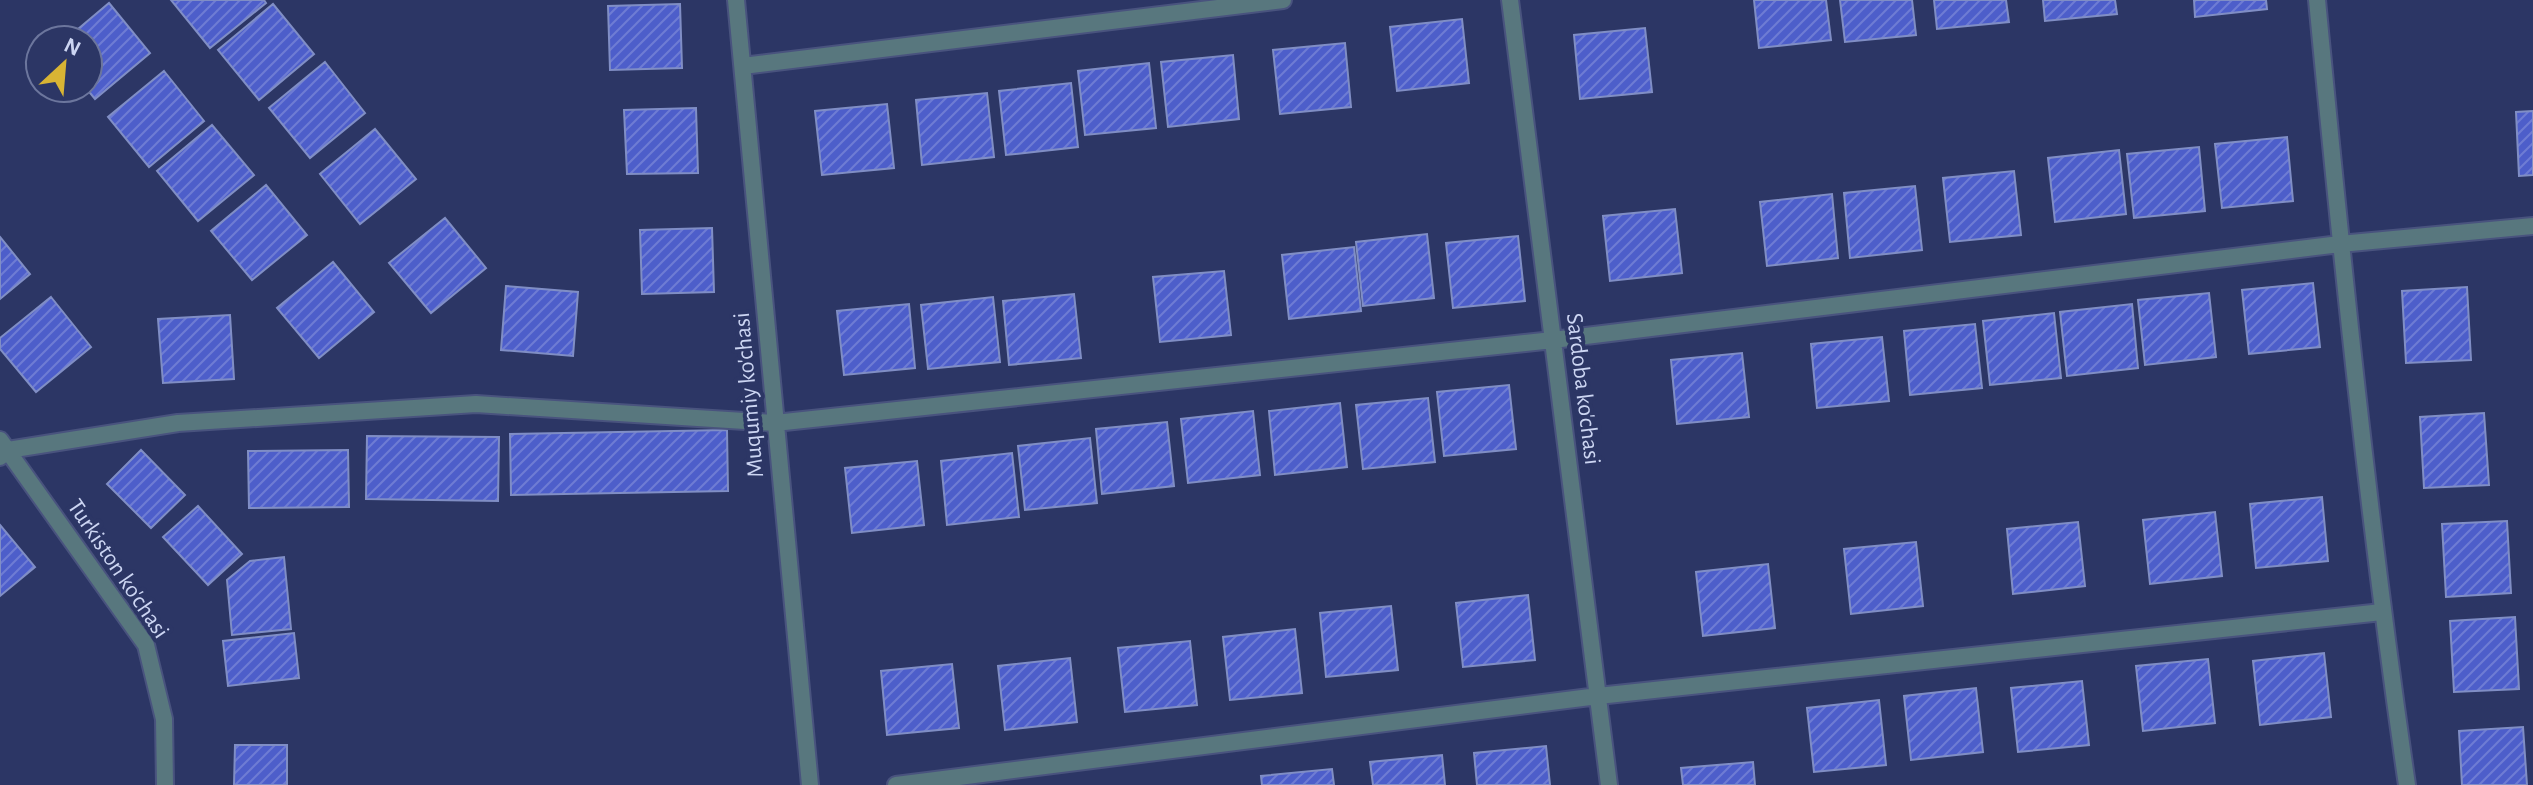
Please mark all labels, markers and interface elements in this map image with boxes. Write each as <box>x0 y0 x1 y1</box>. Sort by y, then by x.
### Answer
north arrow <box>24 24 104 104</box>
text: N <box>61 34 84 60</box>
street label: Muqumiy ko'chasi <box>730 311 768 479</box>
street label: Sardoba ko'chasi <box>1562 312 1604 466</box>
street label: Turkiston ko'chasi <box>63 495 173 643</box>

